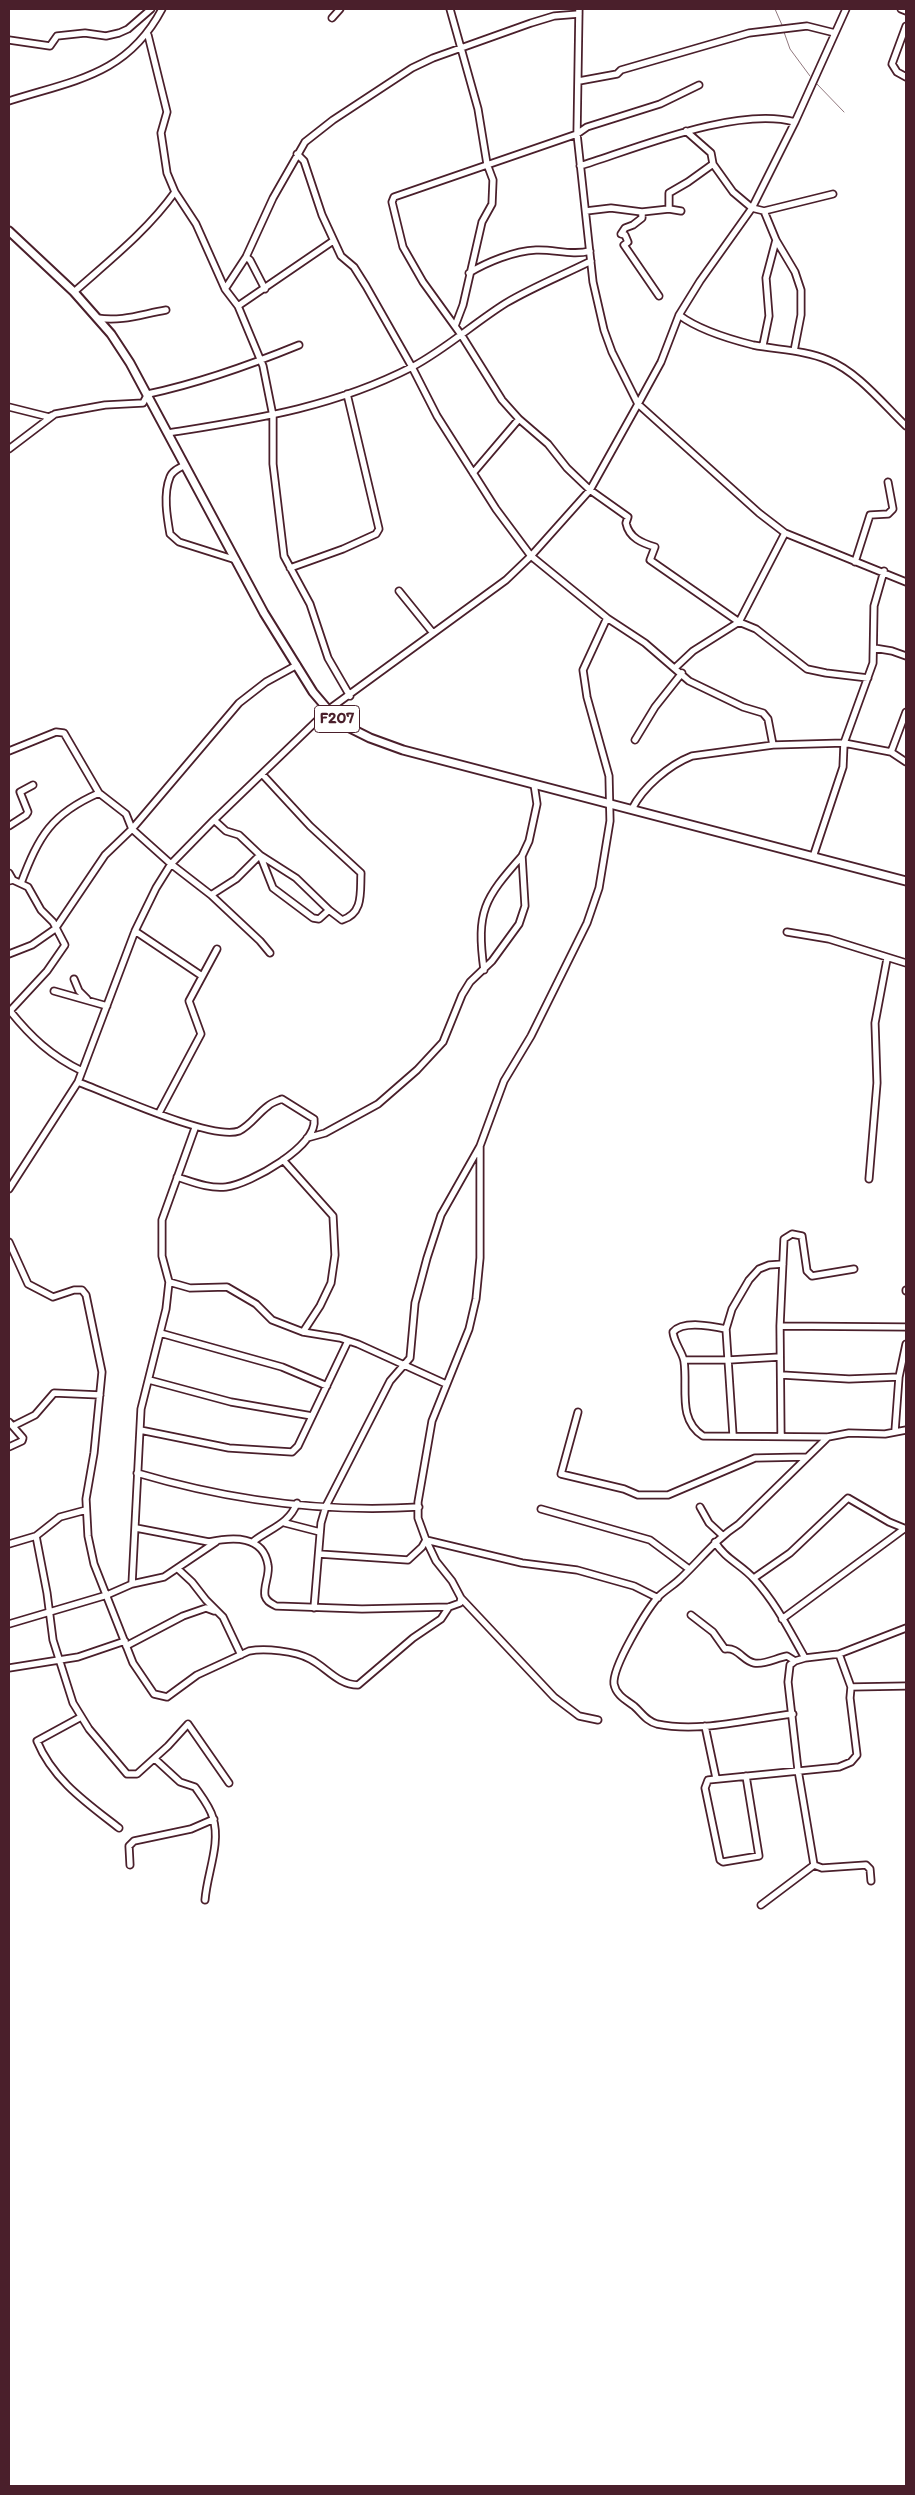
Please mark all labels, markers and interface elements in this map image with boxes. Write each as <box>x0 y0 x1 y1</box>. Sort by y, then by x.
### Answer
road number: F207 <box>314 706 360 732</box>

